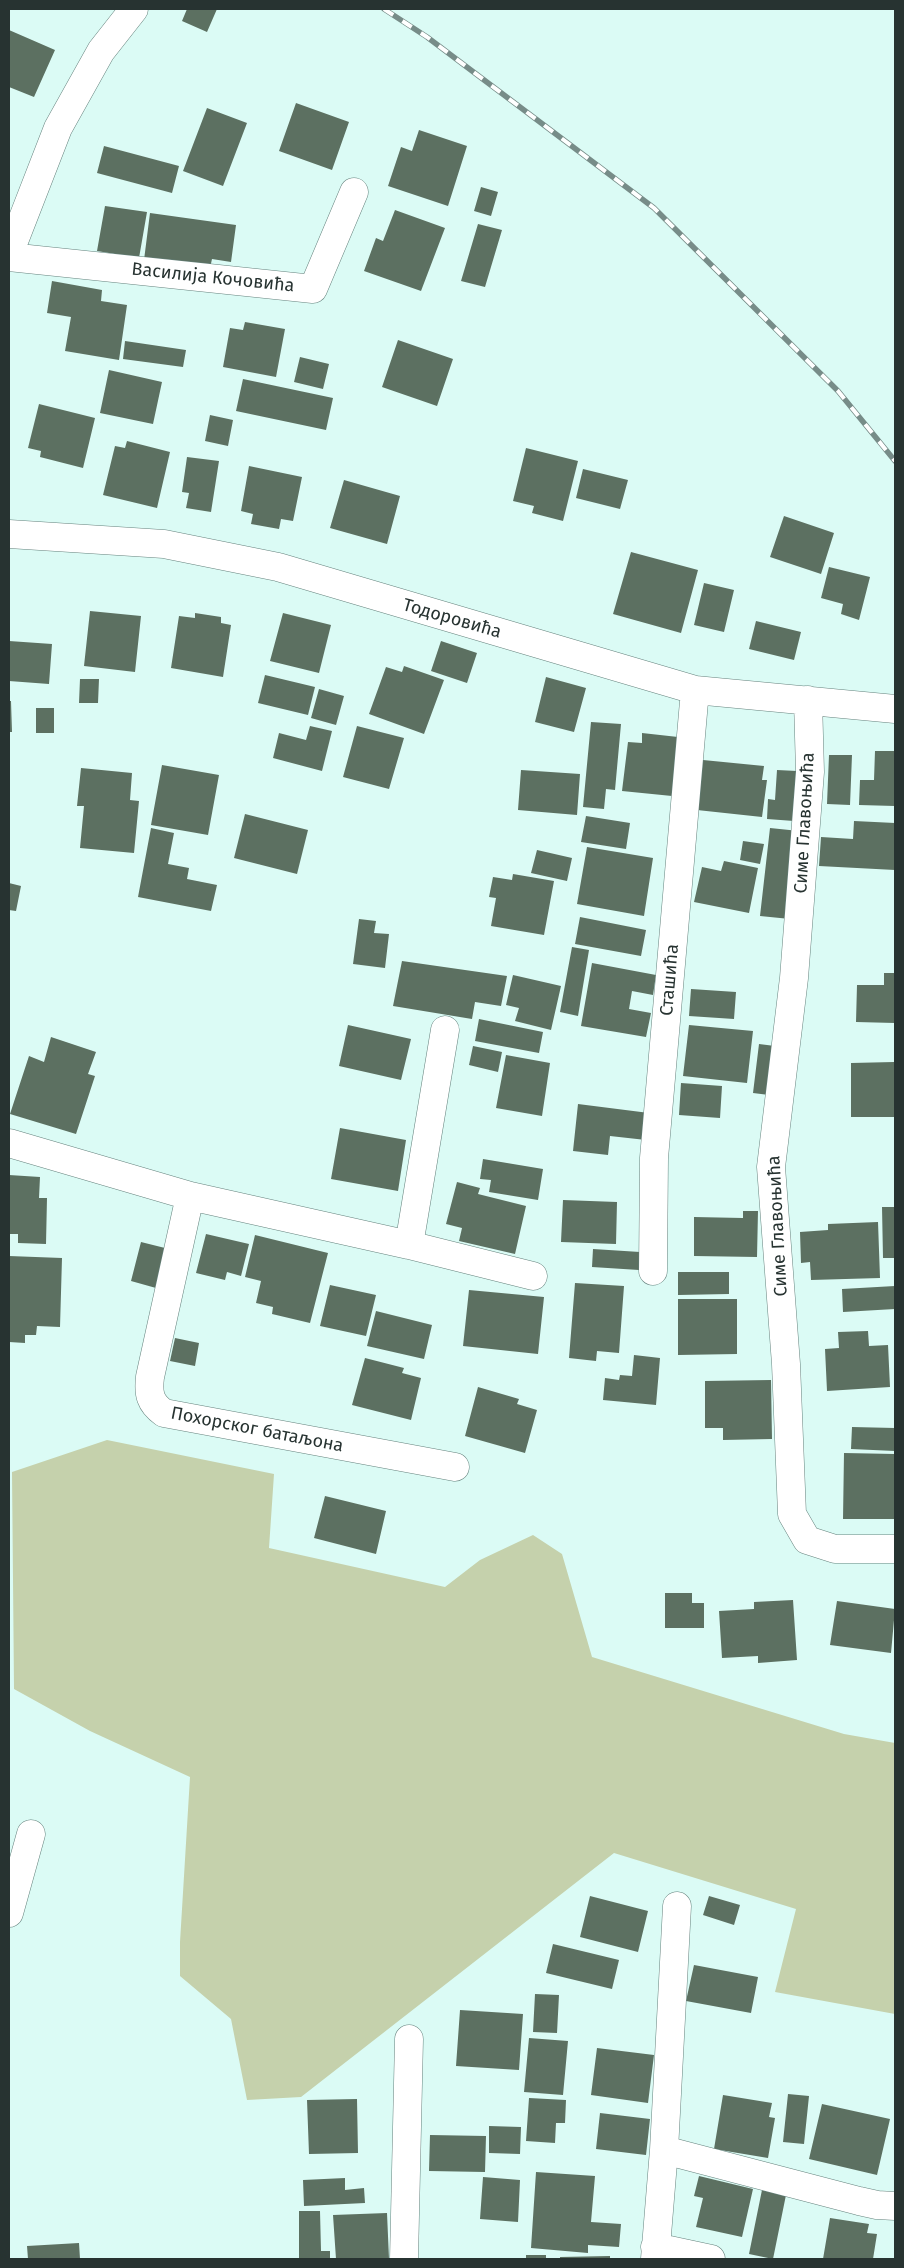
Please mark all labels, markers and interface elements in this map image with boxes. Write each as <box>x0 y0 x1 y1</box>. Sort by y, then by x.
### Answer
street label: Василија Кочовића <box>131 259 295 297</box>
street label: Тодоровића <box>400 595 504 643</box>
street label: Симе Главоњића <box>791 752 819 894</box>
street label: Сташића <box>656 943 684 1017</box>
street label: Симе Главоњића <box>764 1155 792 1297</box>
street label: Похорског батаљона <box>169 1403 345 1457</box>

